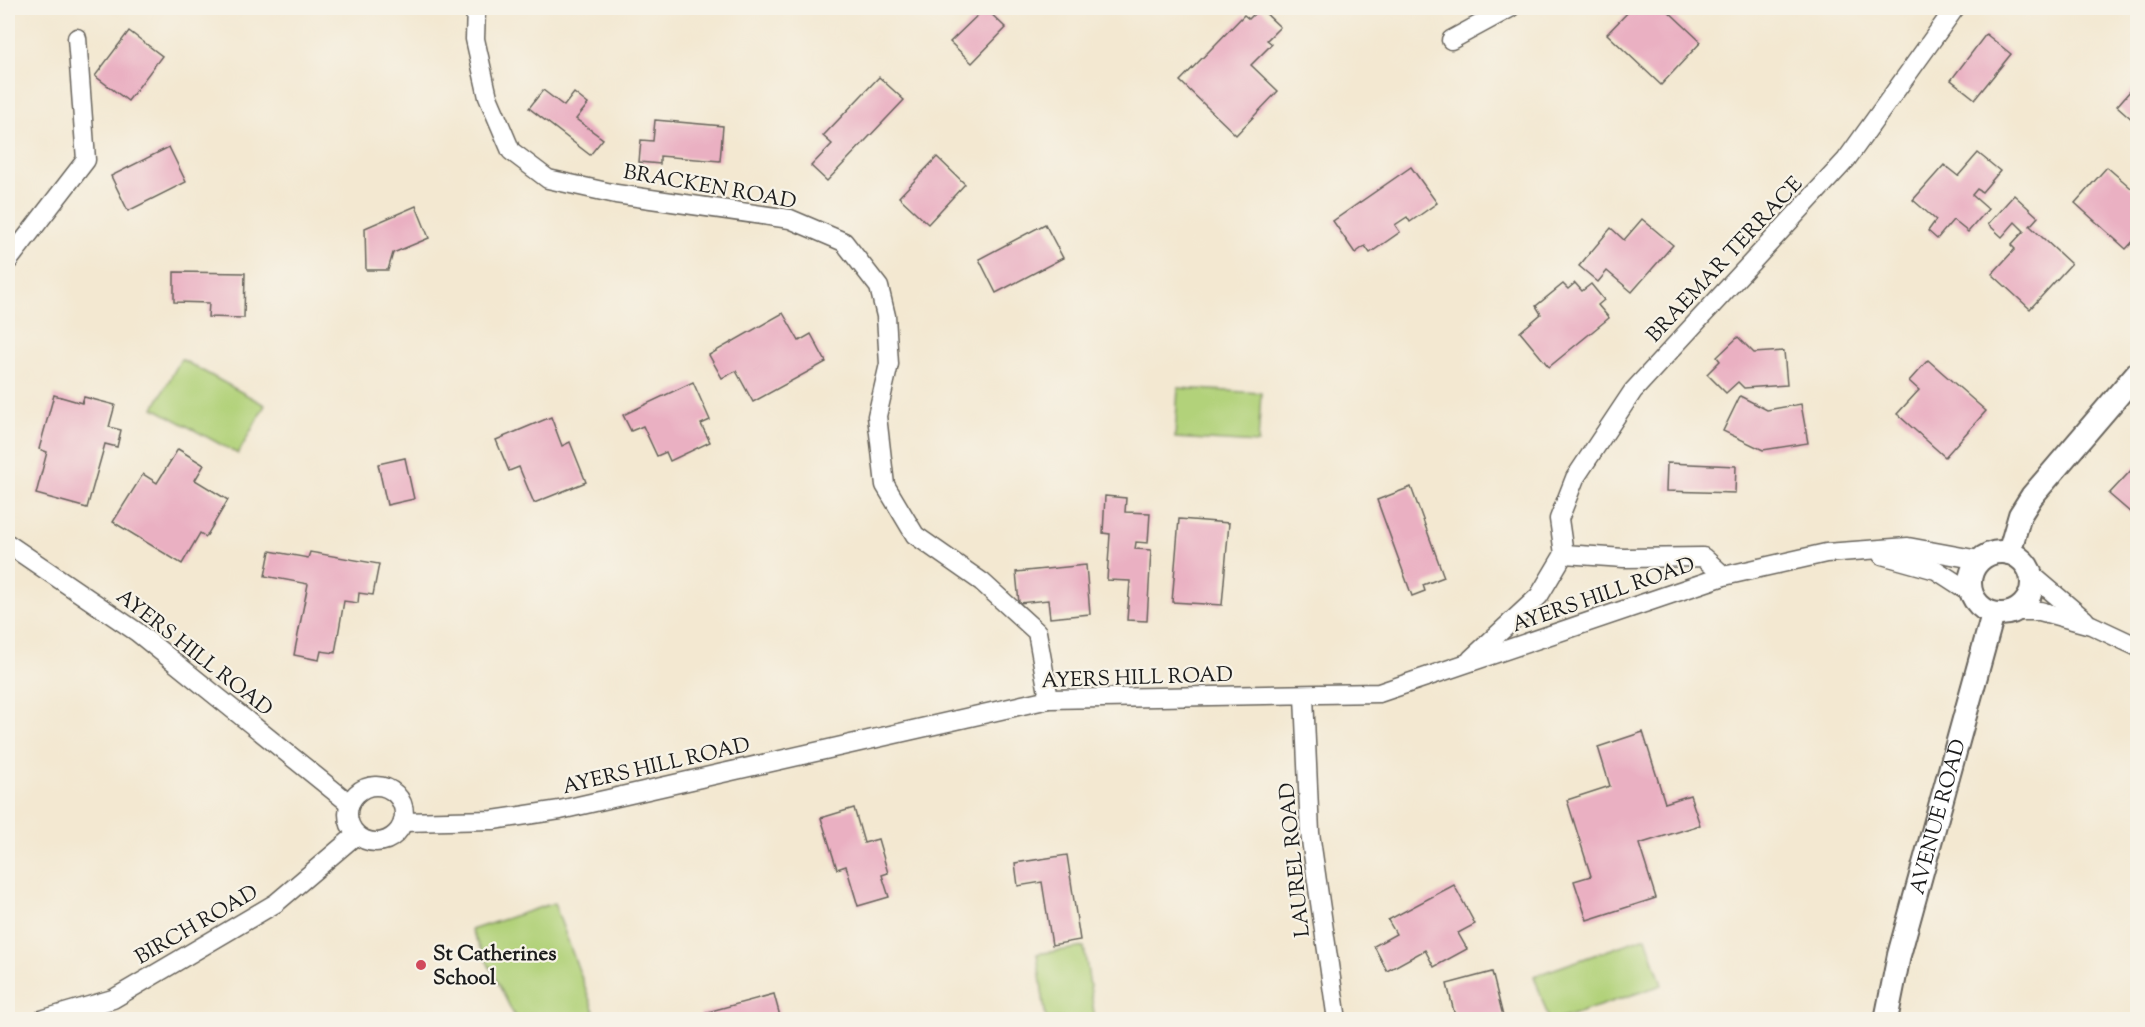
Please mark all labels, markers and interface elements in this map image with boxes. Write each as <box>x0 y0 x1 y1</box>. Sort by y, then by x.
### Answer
street label: BRACKEN ROAD <box>621 158 799 218</box>
street label: BRAEMAR TERRACE <box>1640 170 1811 350</box>
street label: AYERS HILL ROAD <box>1508 550 1699 641</box>
street label: AYERS HILL ROAD <box>109 583 279 724</box>
street label: AYERS HILL ROAD <box>1041 661 1233 697</box>
street label: AYERS HILL ROAD <box>560 731 753 803</box>
street label: AVENUE ROAD <box>1903 736 1975 898</box>
street label: LAUREL ROAD <box>1273 781 1319 939</box>
street label: BIRCH ROAD <box>130 878 264 973</box>
place label: St Catherines School <box>433 940 556 994</box>
marker: St Catherines School <box>414 958 428 972</box>

